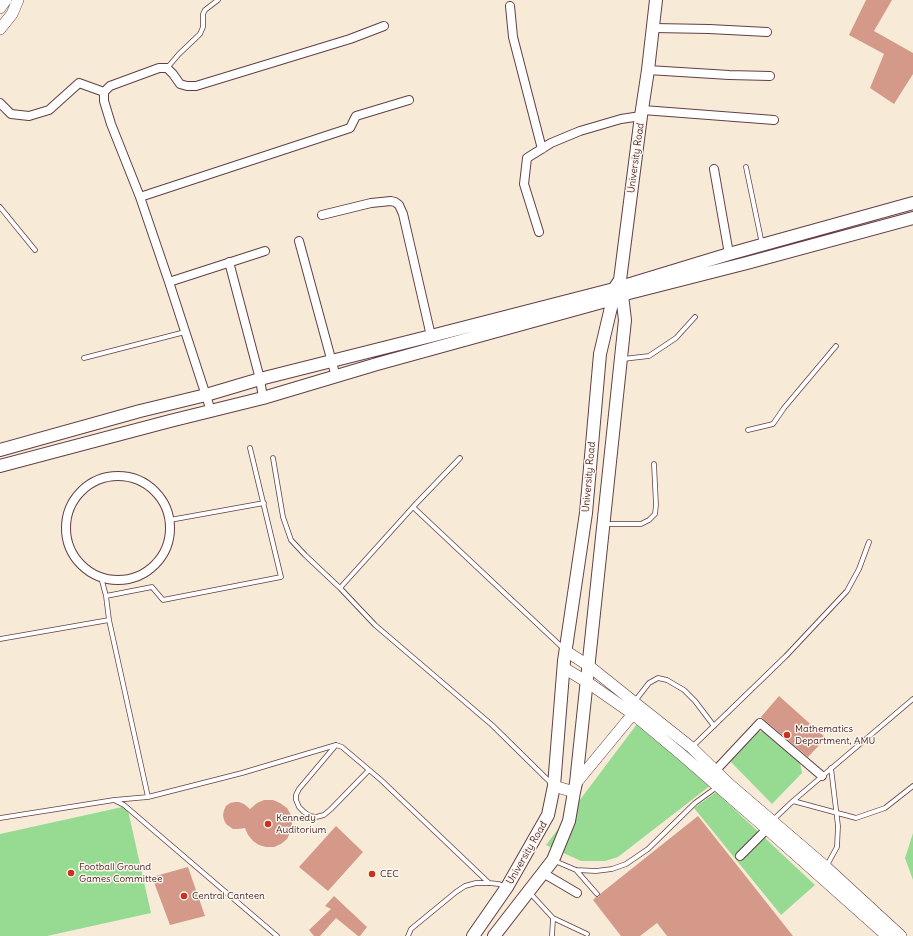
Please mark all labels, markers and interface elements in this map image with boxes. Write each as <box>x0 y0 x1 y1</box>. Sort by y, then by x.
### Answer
street label: University Road <box>625 122 647 194</box>
street label: University Road <box>580 441 598 513</box>
place label: Mathematics Department, AMU <box>795 723 875 746</box>
marker: Mathematics Department, AMU <box>782 730 792 740</box>
place label: Kennedy Auditorium <box>276 812 326 836</box>
marker: Kennedy Auditorium <box>263 819 273 829</box>
street label: University Road <box>504 819 550 887</box>
place label: Football Ground Games Committee <box>79 861 162 884</box>
marker: Football Ground Games Committee <box>66 868 76 878</box>
place label: CEC <box>380 868 399 880</box>
marker: CEC <box>367 869 377 879</box>
place label: Central Canteen <box>192 890 265 902</box>
marker: Central Canteen <box>179 891 189 901</box>

